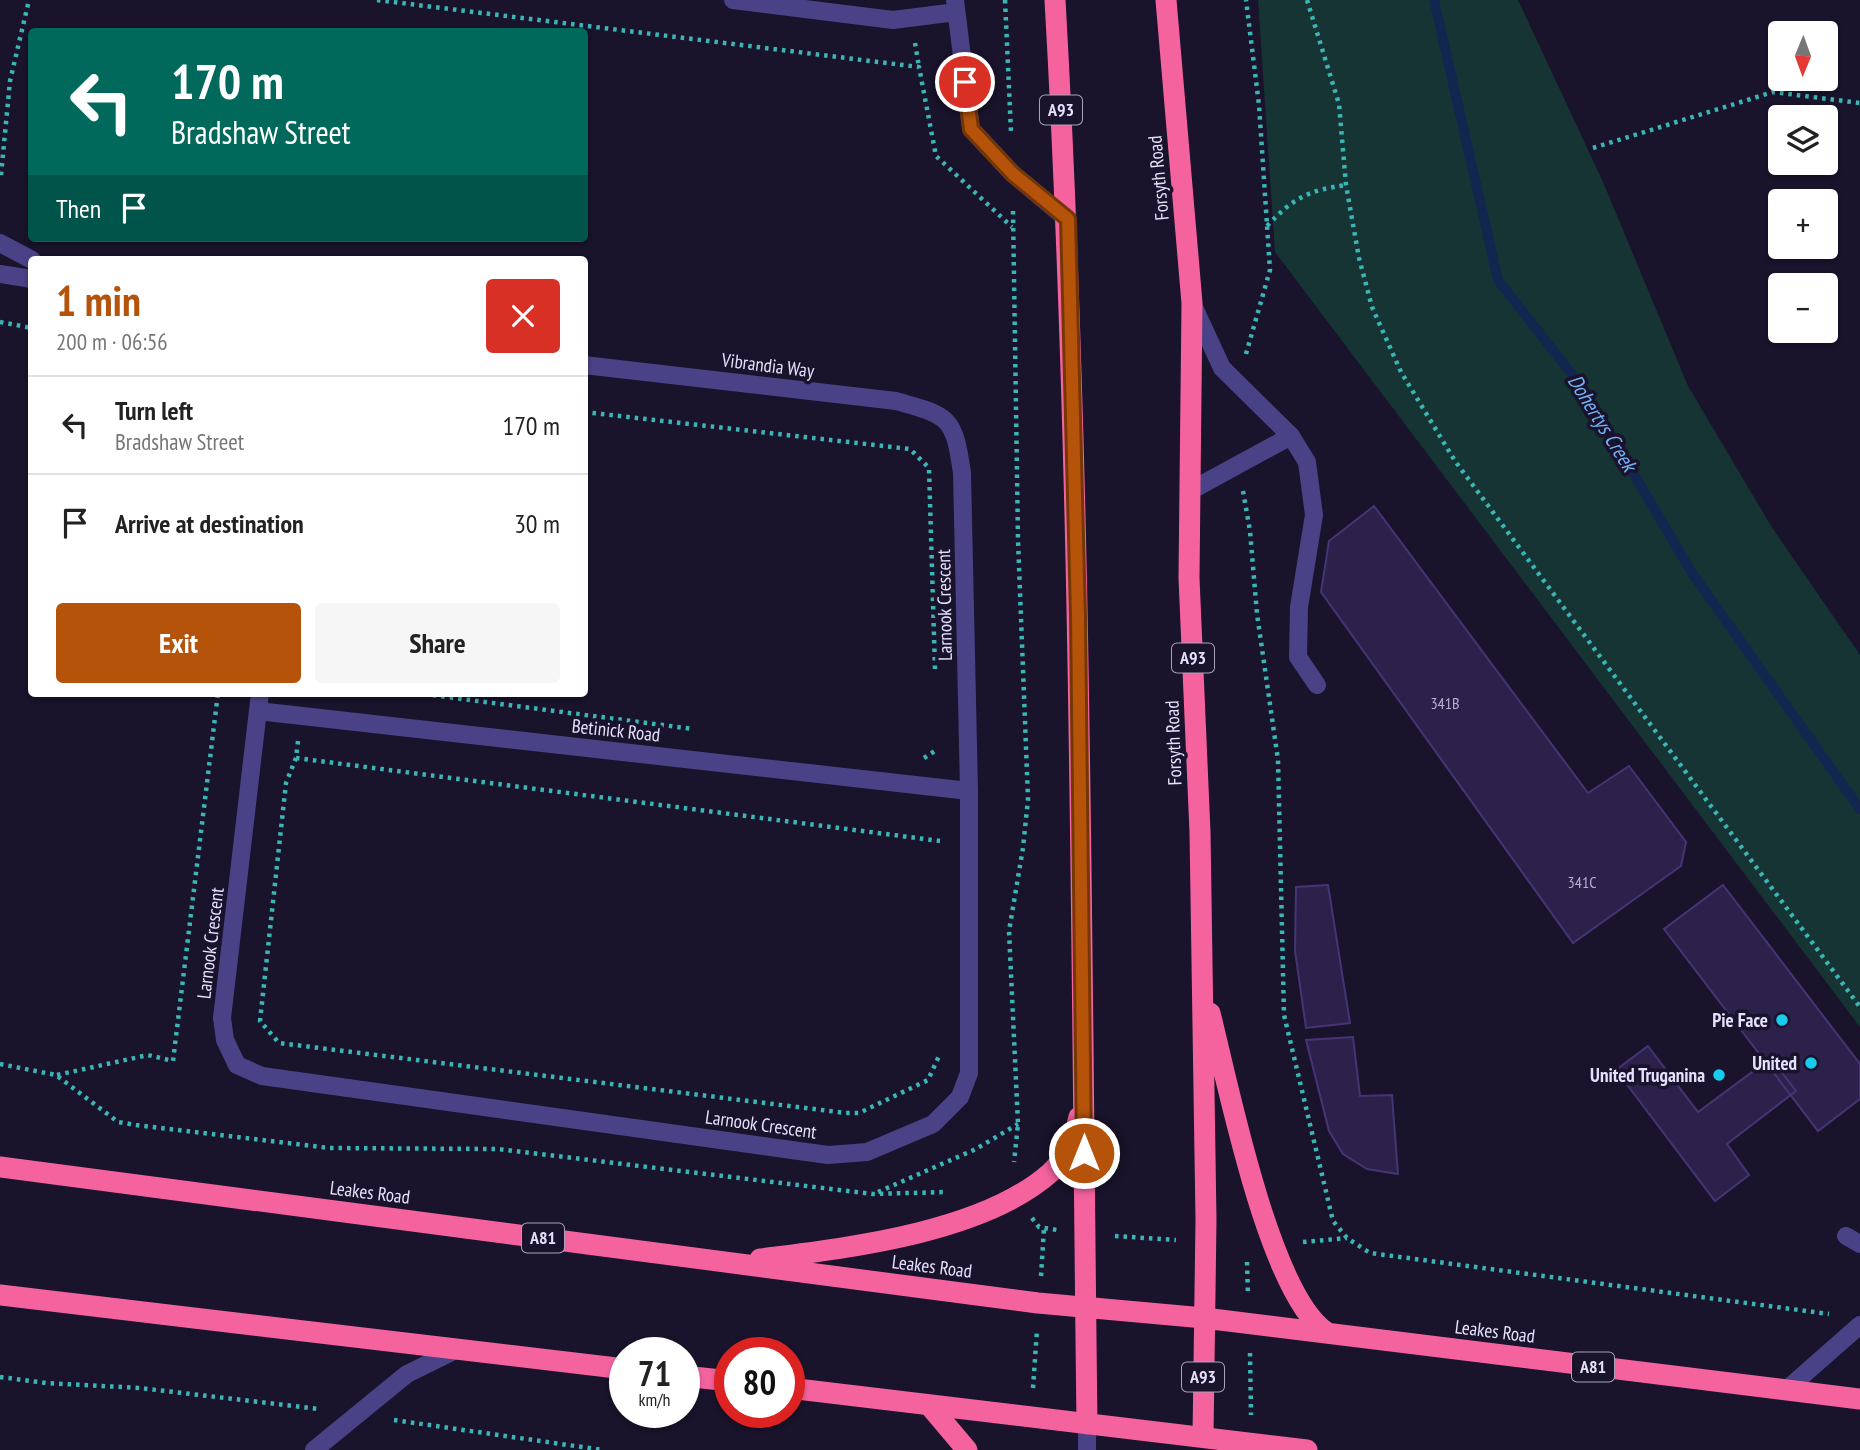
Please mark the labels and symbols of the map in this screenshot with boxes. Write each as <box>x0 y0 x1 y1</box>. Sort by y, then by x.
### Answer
north arrow <box>1768 21 1838 91</box>
pin <box>935 52 995 112</box>
road number: A93 <box>1040 96 1082 124</box>
street label: Forsyth Road <box>1142 135 1174 221</box>
street label: Vibrandia Way <box>719 347 816 383</box>
water label: Dohertys Creek <box>1562 369 1644 479</box>
street label: Larnook Crescent <box>931 548 957 661</box>
road number: A93 <box>1172 644 1214 672</box>
house number: 341B <box>1430 693 1460 713</box>
street label: Forsyth Road <box>1160 700 1186 786</box>
street label: Betinick Road <box>571 713 661 747</box>
house number: 341C <box>1568 872 1596 892</box>
street label: Larnook Crescent <box>191 885 229 1000</box>
place label: Pie Face <box>1712 1008 1768 1032</box>
marker: Pie Face <box>1774 1012 1790 1028</box>
place label: United <box>1752 1051 1797 1075</box>
marker: United <box>1803 1055 1819 1071</box>
place label: United Truganina <box>1590 1063 1705 1087</box>
marker: United Truganina <box>1711 1067 1727 1083</box>
street label: Larnook Crescent <box>704 1104 819 1144</box>
position arrow <box>1047 1116 1121 1190</box>
street label: Leakes Road <box>329 1175 411 1209</box>
road number: A81 <box>522 1224 564 1252</box>
street label: Leakes Road <box>891 1249 973 1283</box>
street label: Leakes Road <box>1454 1314 1536 1348</box>
speed limit sign: 80 <box>714 1337 805 1428</box>
road number: A81 <box>1572 1352 1614 1382</box>
road number: A93 <box>1182 1362 1224 1392</box>

